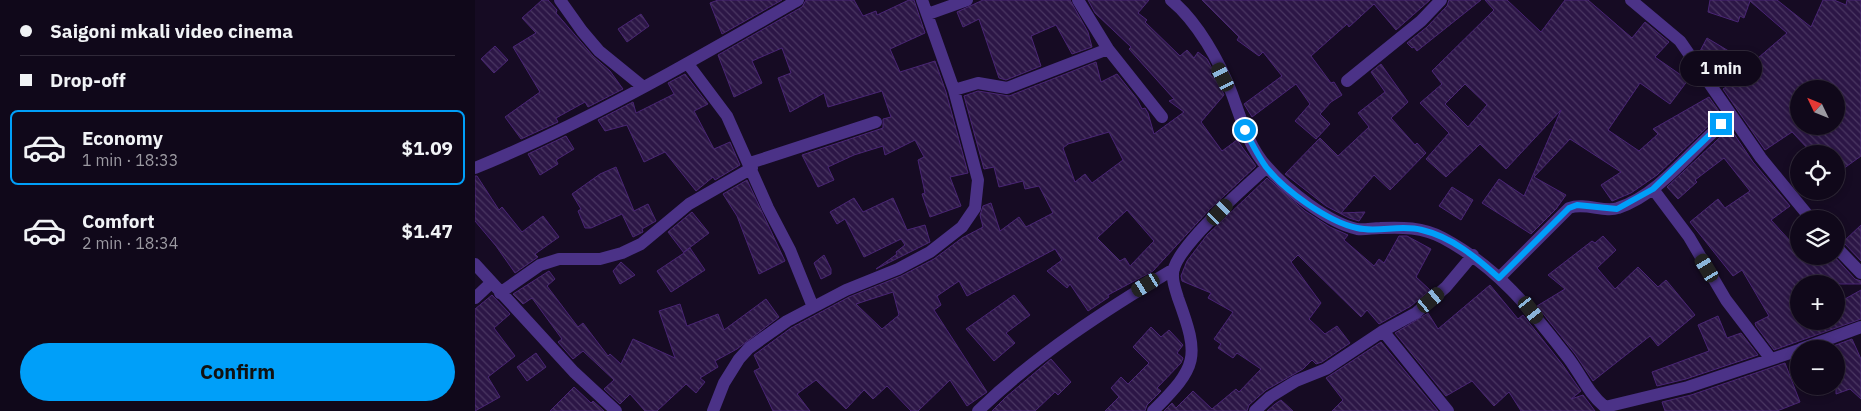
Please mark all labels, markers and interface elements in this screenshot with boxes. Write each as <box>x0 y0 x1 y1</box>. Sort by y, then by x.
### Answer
text: Saigoni mkali video cinema <box>50 19 293 43</box>
callout: 1 min <box>1680 52 1762 86</box>
text: 1 min <box>1700 58 1742 78</box>
car <box>1209 60 1236 94</box>
text: Drop-off <box>50 68 126 92</box>
north arrow <box>1790 80 1845 135</box>
map controls <box>1790 80 1845 395</box>
route end <box>1710 113 1732 135</box>
route start <box>1234 119 1256 141</box>
icon: car <box>22 125 67 170</box>
text: Economy <box>82 126 163 150</box>
text: $1.09 <box>401 136 453 160</box>
button: locate <box>1790 145 1845 200</box>
text: 1 min · 18:33 <box>82 150 178 170</box>
car <box>1204 196 1235 228</box>
icon: car <box>22 208 67 253</box>
text: Comfort <box>82 209 155 233</box>
button: layers <box>1790 210 1845 265</box>
text: $1.47 <box>401 219 453 243</box>
text: 2 min · 18:34 <box>82 233 178 253</box>
car <box>1692 251 1721 285</box>
car <box>1129 271 1162 299</box>
button: + <box>1790 275 1845 330</box>
car <box>1414 285 1447 315</box>
car <box>1515 294 1546 326</box>
button: − <box>1790 340 1845 395</box>
button: Confirm <box>20 343 455 401</box>

